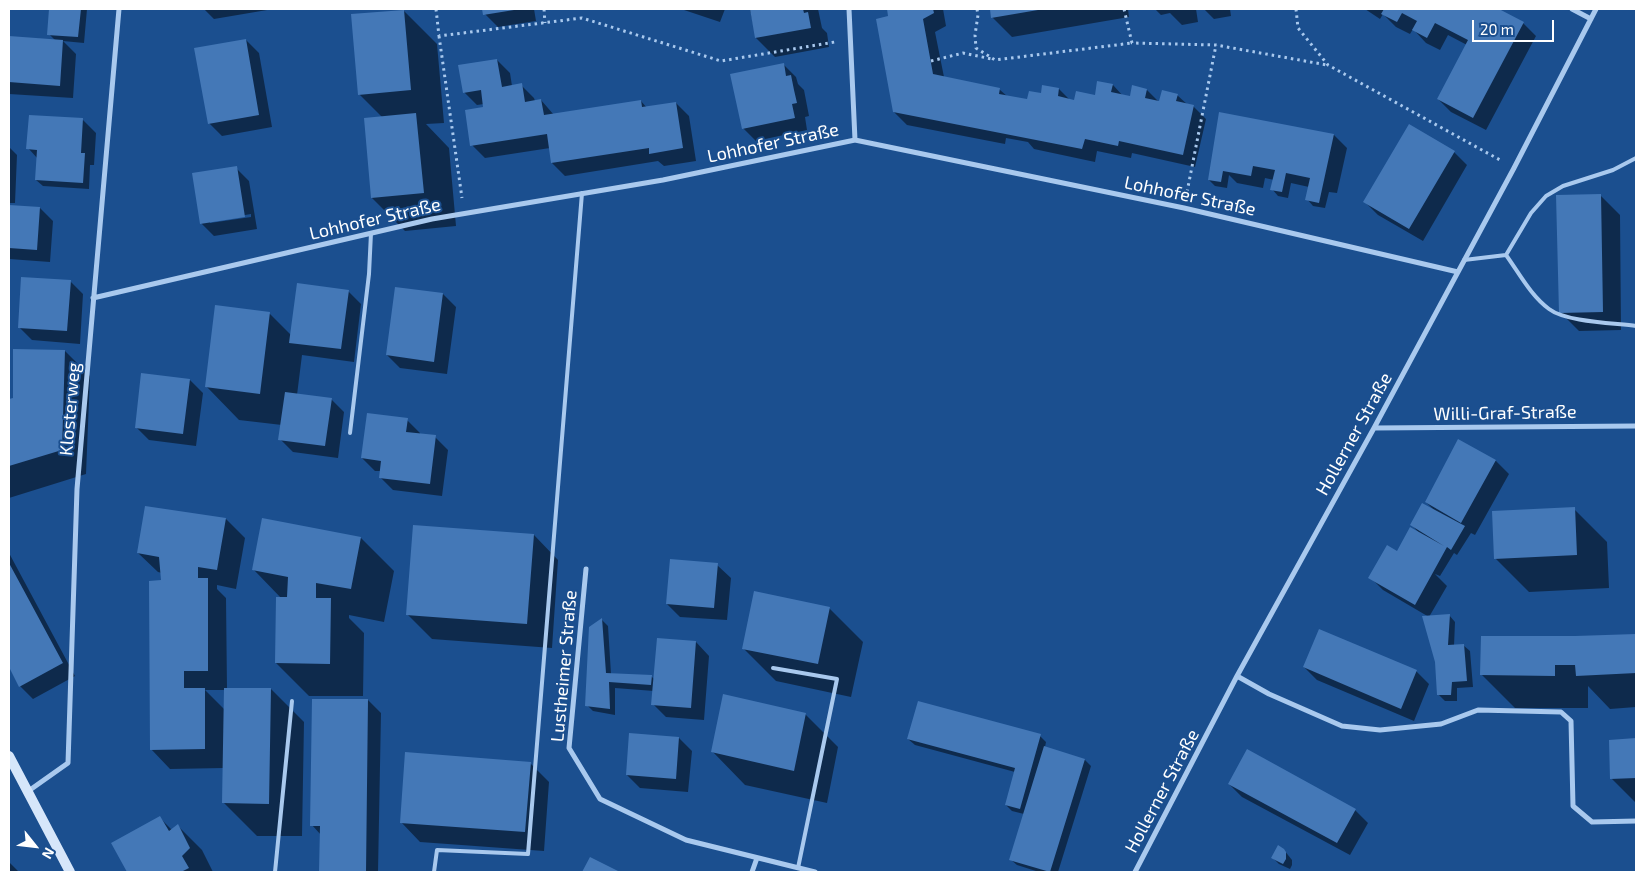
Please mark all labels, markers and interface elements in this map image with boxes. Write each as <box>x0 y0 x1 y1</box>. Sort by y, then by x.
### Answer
scale bar <box>1475 10 1558 42</box>
text: 20 m <box>1480 20 1514 38</box>
street label: Lohhofer Straße <box>705 119 841 167</box>
street label: Lohhofer Straße <box>1122 172 1258 220</box>
street label: Lohhofer Straße <box>307 193 443 245</box>
street label: Klosterweg <box>55 361 85 457</box>
street label: Hollerner Straße <box>1311 369 1397 499</box>
street label: Willi-Graf-Straße <box>1433 401 1577 425</box>
street label: Lustheimer Straße <box>547 589 581 743</box>
street label: Hollerner Straße <box>1120 725 1204 857</box>
north arrow <box>10 821 60 871</box>
text: N <box>39 845 58 862</box>

